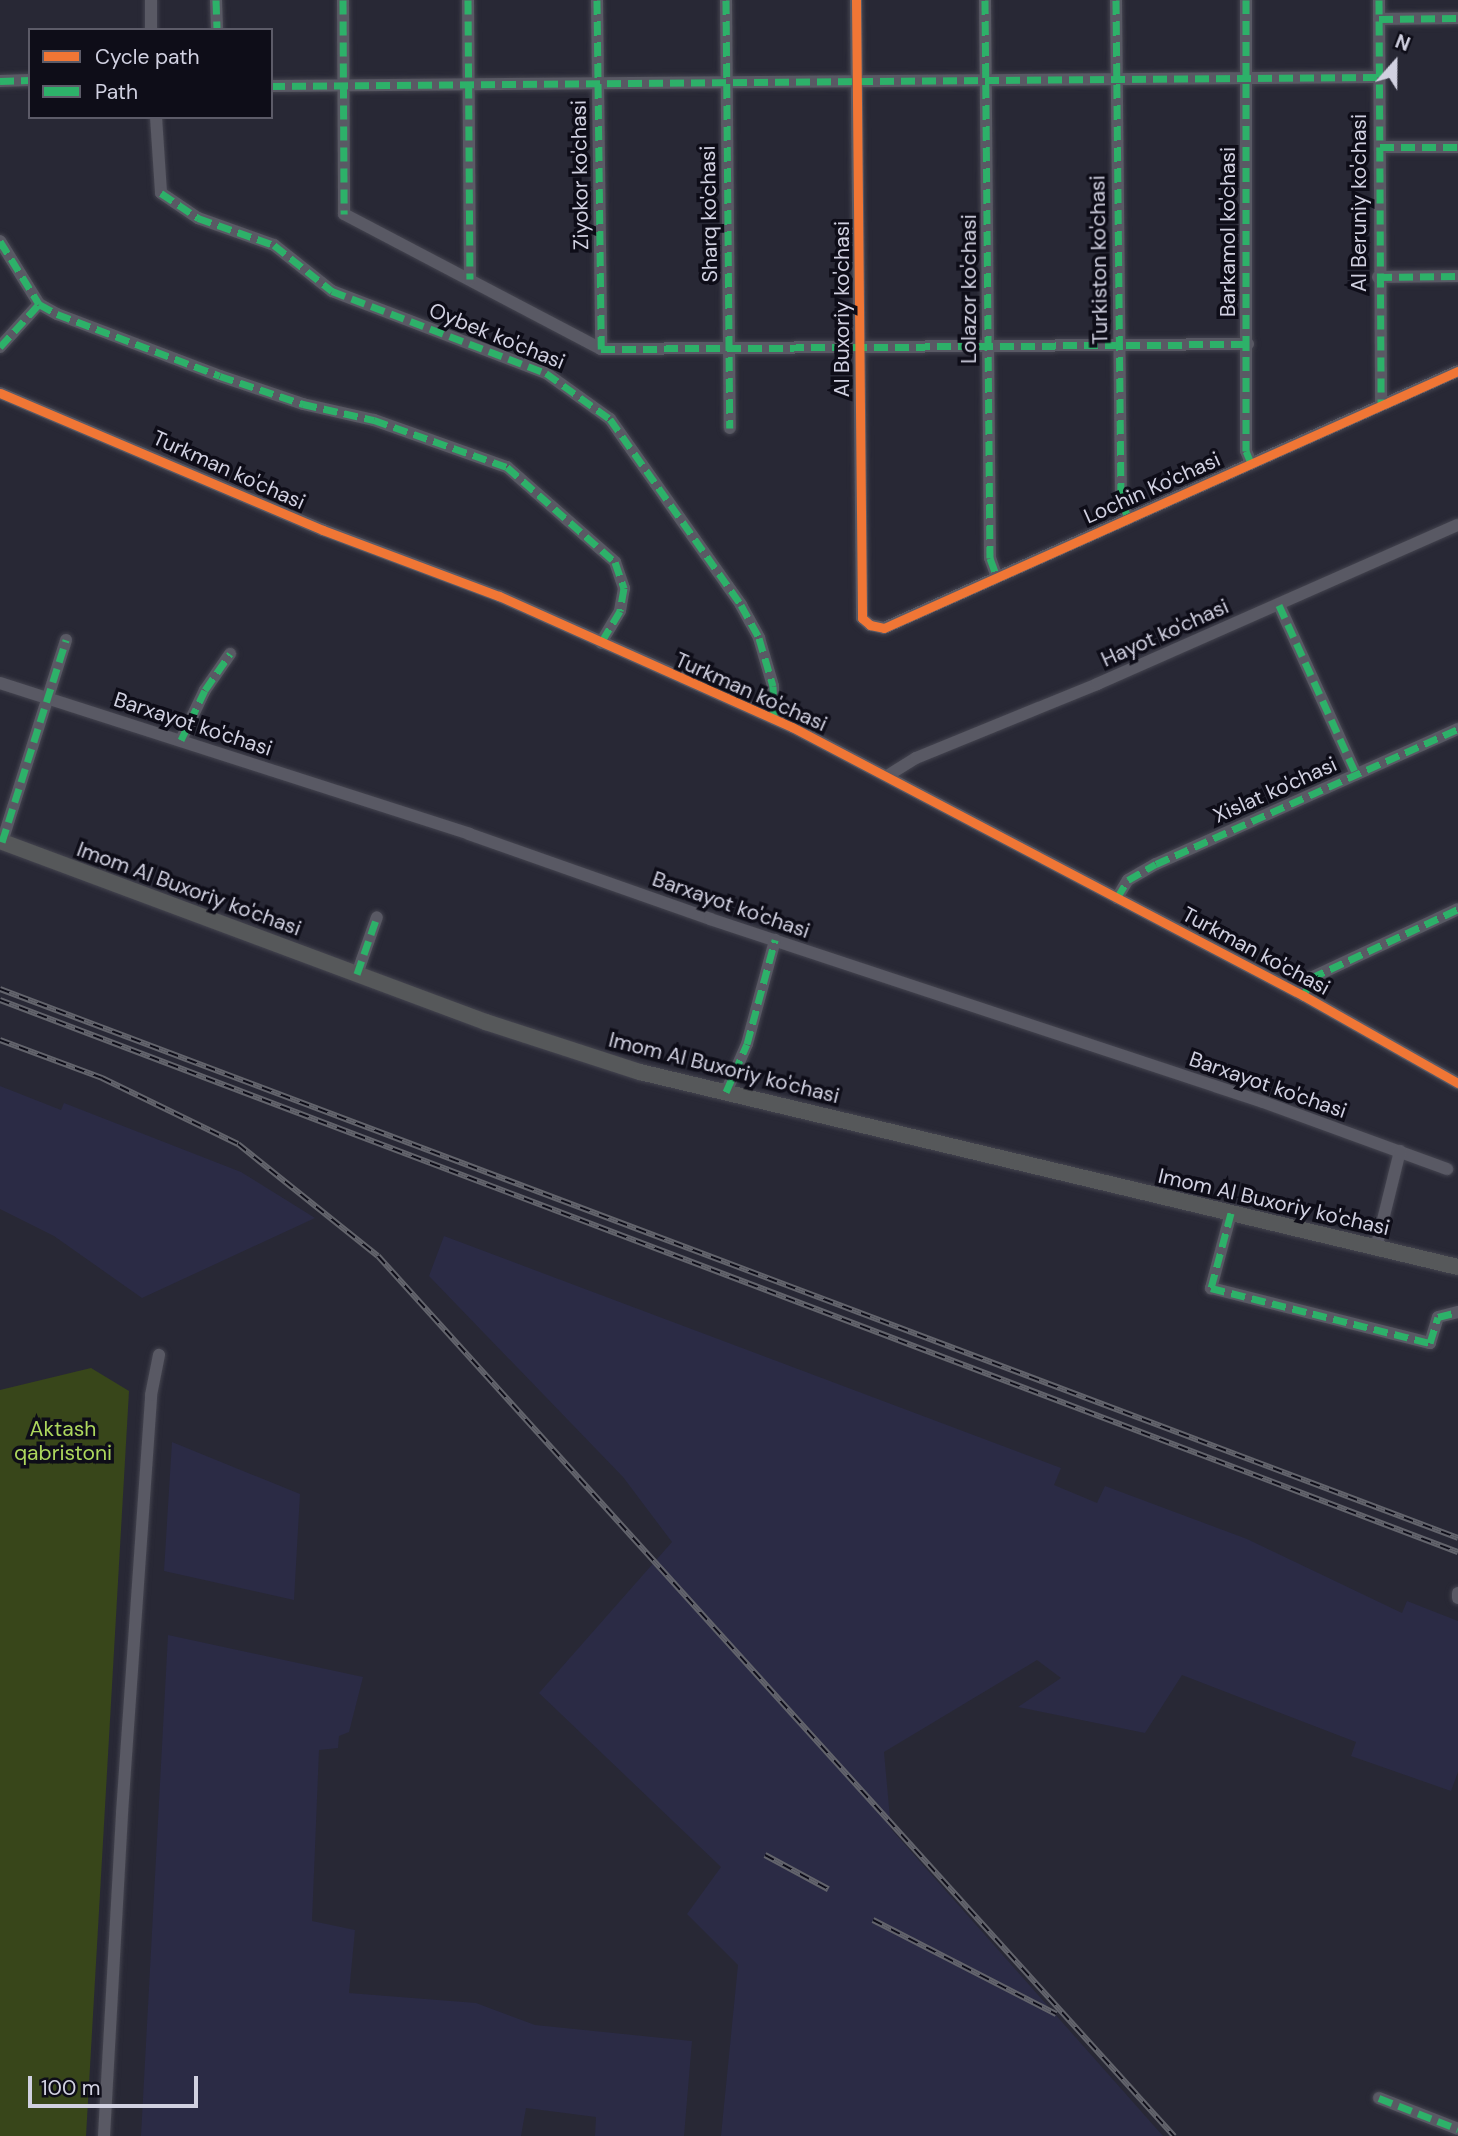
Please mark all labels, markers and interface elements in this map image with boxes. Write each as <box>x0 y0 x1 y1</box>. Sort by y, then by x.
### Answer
legend <box>28 28 273 119</box>
north arrow <box>1360 28 1430 98</box>
text: N <box>1392 29 1414 57</box>
text: Cycle path <box>95 43 200 71</box>
text: Path <box>95 78 138 106</box>
street label: Ziyokor ko'chasi <box>566 100 594 250</box>
street label: Al Beruniy ko'chasi <box>1346 114 1372 292</box>
street label: Sharq ko'chasi <box>695 145 723 283</box>
street label: Barkamol ko'chasi <box>1215 147 1241 317</box>
street label: Turkiston ko'chasi <box>1085 175 1113 345</box>
street label: Lolazor ko'chasi <box>956 214 982 364</box>
street label: Al Buxoriy ko'chasi <box>829 221 855 397</box>
street label: Oybek ko'chasi <box>425 297 569 375</box>
street label: Turkman ko'chasi <box>149 425 309 515</box>
street label: Lochin Ko'chasi <box>1080 447 1224 529</box>
street label: Hayot ko'chasi <box>1097 594 1233 672</box>
street label: Turkman ko'chasi <box>671 647 831 737</box>
street label: Barxayot ko'chasi <box>111 687 275 761</box>
street label: Xislat ko'chasi <box>1209 751 1341 829</box>
street label: Imom Al Buxoriy ko'chasi <box>73 837 305 941</box>
street label: Barxayot ko'chasi <box>649 866 813 944</box>
street label: Turkman ko'chasi <box>1178 901 1334 1001</box>
street label: Imom Al Buxoriy ko'chasi <box>606 1027 842 1109</box>
street label: Barxayot ko'chasi <box>1186 1046 1350 1124</box>
street label: Imom Al Buxoriy ko'chasi <box>1156 1163 1392 1241</box>
park label: Aktash qabristoni <box>14 1416 112 1466</box>
scale bar <box>32 2062 201 2106</box>
text: 100 m <box>41 2074 101 2102</box>

